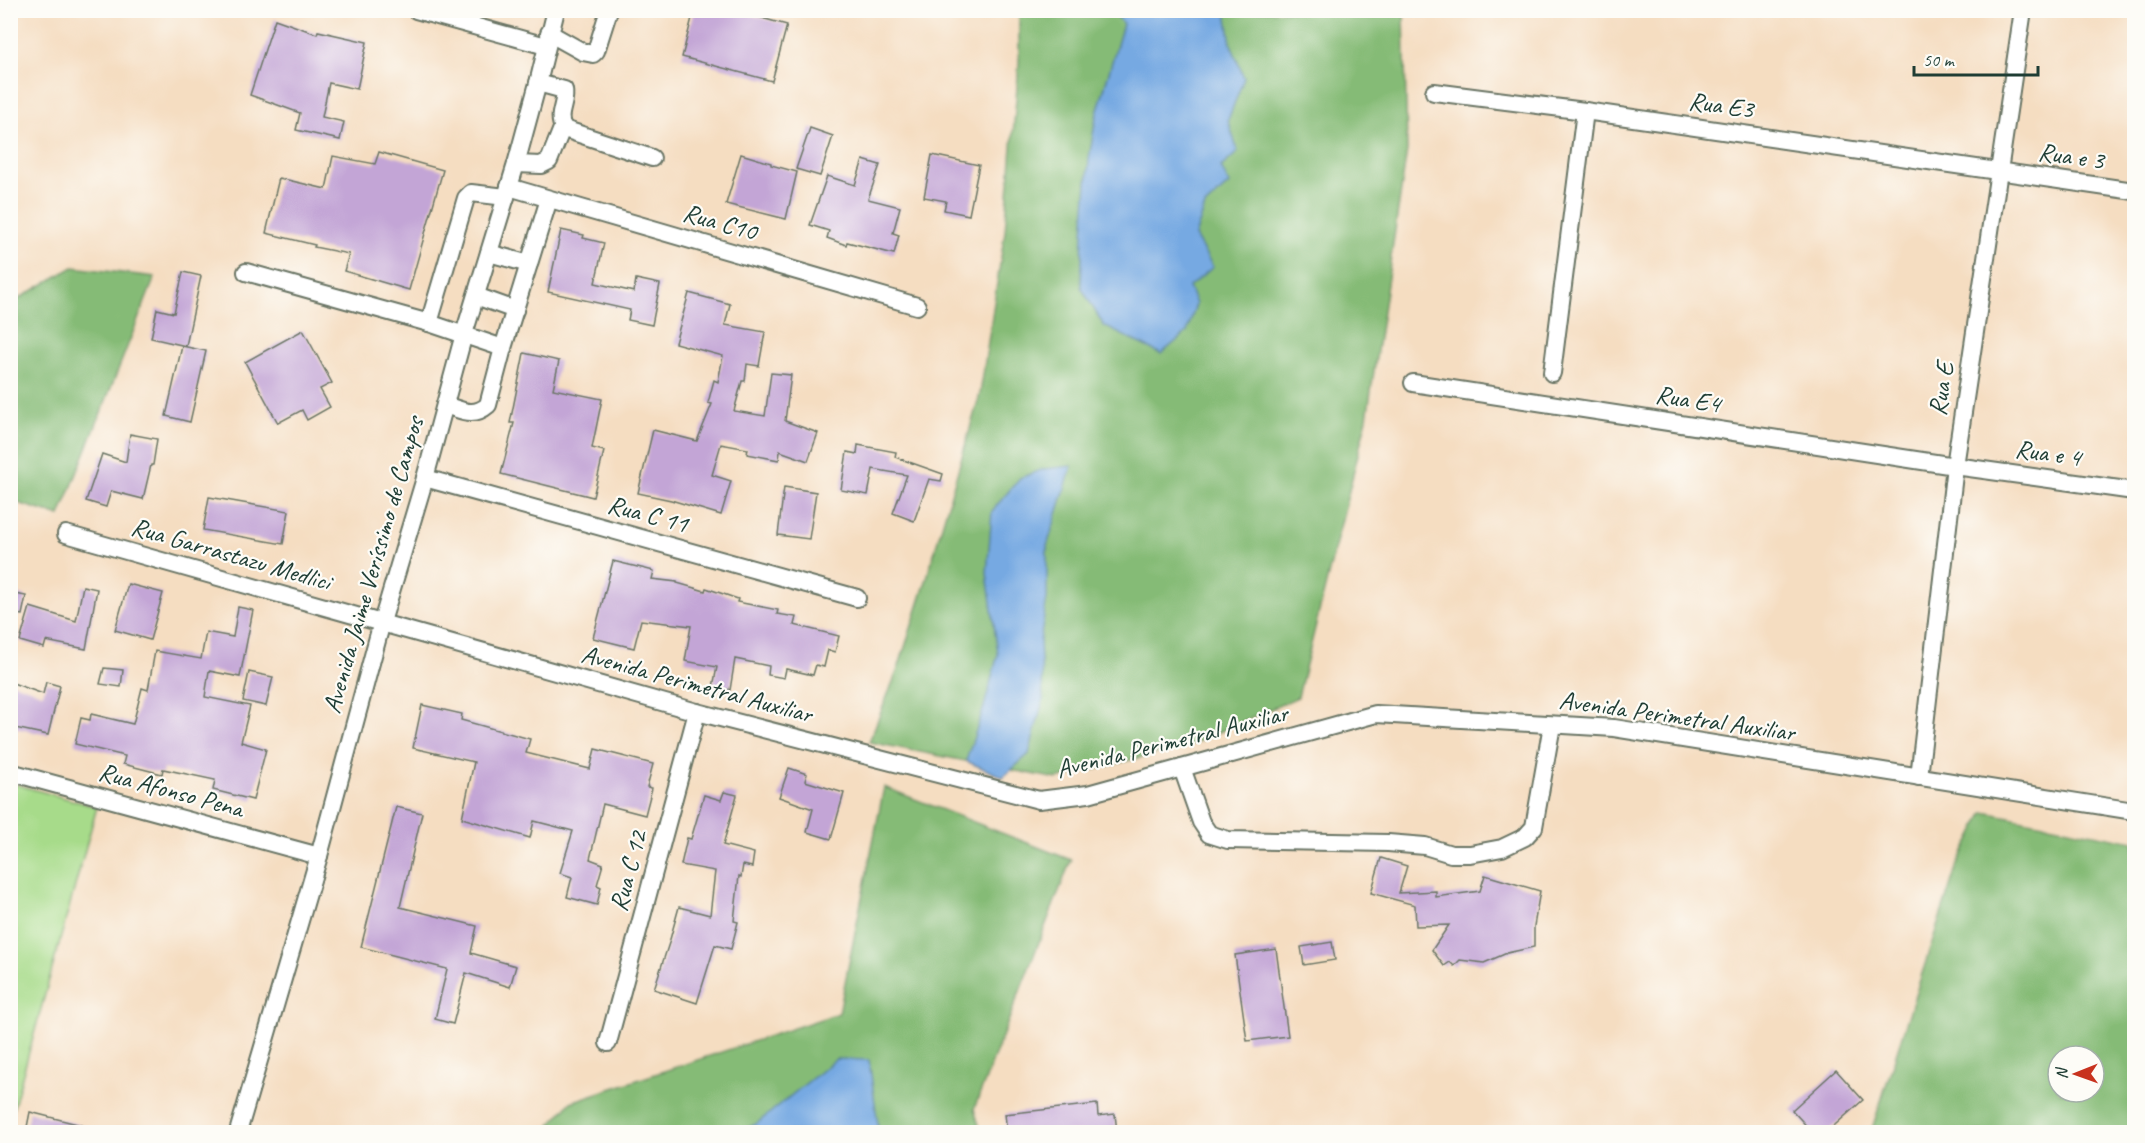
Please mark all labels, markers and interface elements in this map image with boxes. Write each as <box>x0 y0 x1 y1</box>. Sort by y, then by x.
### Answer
scale bar <box>1914 39 2038 77</box>
text: 50 m <box>1923 49 1956 71</box>
street label: Rua E3 <box>1687 84 1758 126</box>
street label: Rua e 3 <box>2036 135 2108 177</box>
street label: Rua C10 <box>679 196 763 249</box>
street label: Rua E <box>1921 357 1962 418</box>
street label: Rua E4 <box>1653 378 1725 421</box>
street label: Avenida Jaime Veríssimo de Campos <box>315 411 432 717</box>
street label: Rua e 4 <box>2013 432 2085 474</box>
street label: Rua C 11 <box>604 487 693 541</box>
street label: Rua Garrastazu Medlici <box>128 510 337 599</box>
street label: Avenida Perimetral Auxiliar <box>578 637 818 731</box>
street label: Avenida Perimetral Auxiliar <box>1557 683 1799 749</box>
street label: Avenida Perimetral Auxiliar <box>1053 696 1293 786</box>
street label: Rua Afonso Pena <box>95 755 249 826</box>
street label: Rua C 12 <box>601 825 655 915</box>
north arrow <box>2046 1044 2106 1104</box>
text: N <box>2052 1066 2072 1079</box>

